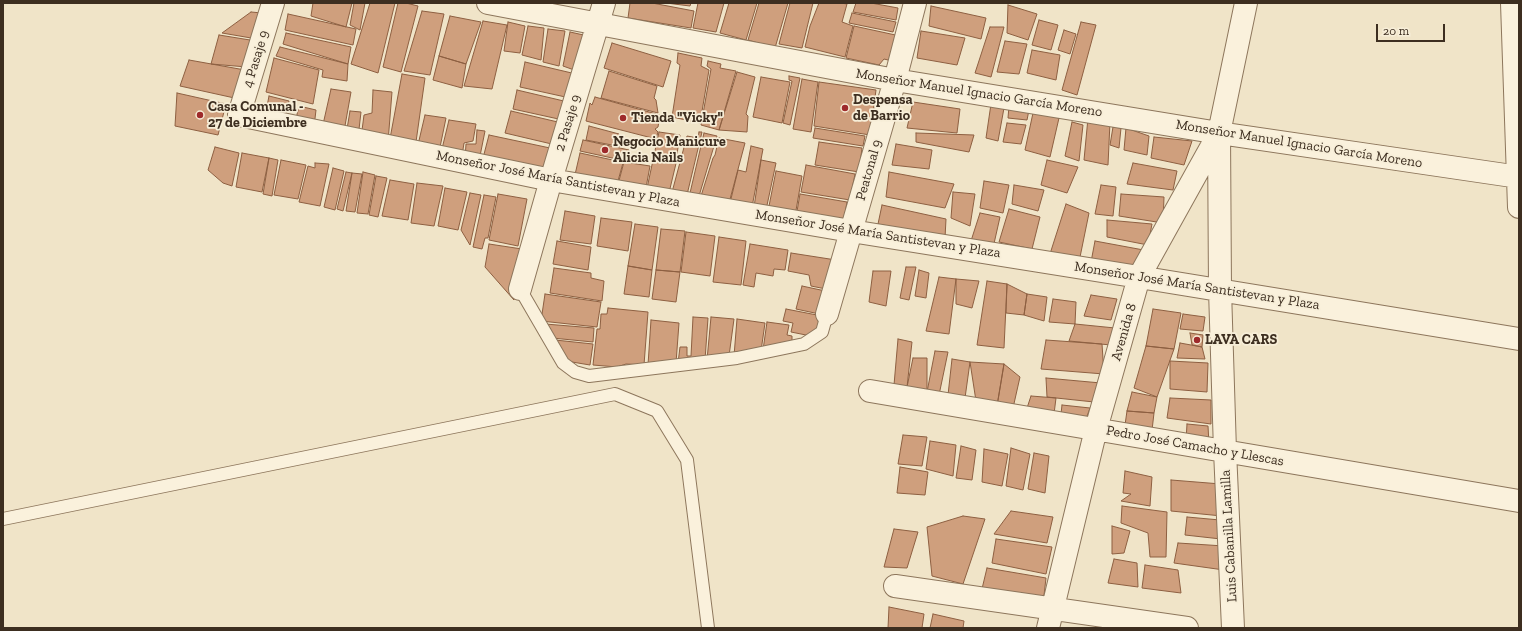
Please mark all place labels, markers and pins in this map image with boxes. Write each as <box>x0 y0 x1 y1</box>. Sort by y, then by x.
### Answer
place label: Despensa de Barrio <box>853 92 913 124</box>
place label: Casa Comunal - 27 de Diciembre <box>208 99 307 132</box>
marker: Despensa de Barrio <box>840 103 850 113</box>
marker: Casa Comunal - 27 de Diciembre <box>195 110 205 120</box>
place label: Tienda "Vicky" <box>631 110 723 126</box>
marker: Tienda "Vicky" <box>618 113 628 123</box>
place label: Negocio Manicure Alicia Nails <box>613 134 726 166</box>
marker: Negocio Manicure Alicia Nails <box>600 145 610 155</box>
place label: LAVA CARS <box>1205 332 1277 348</box>
marker: LAVA CARS <box>1192 335 1202 345</box>

